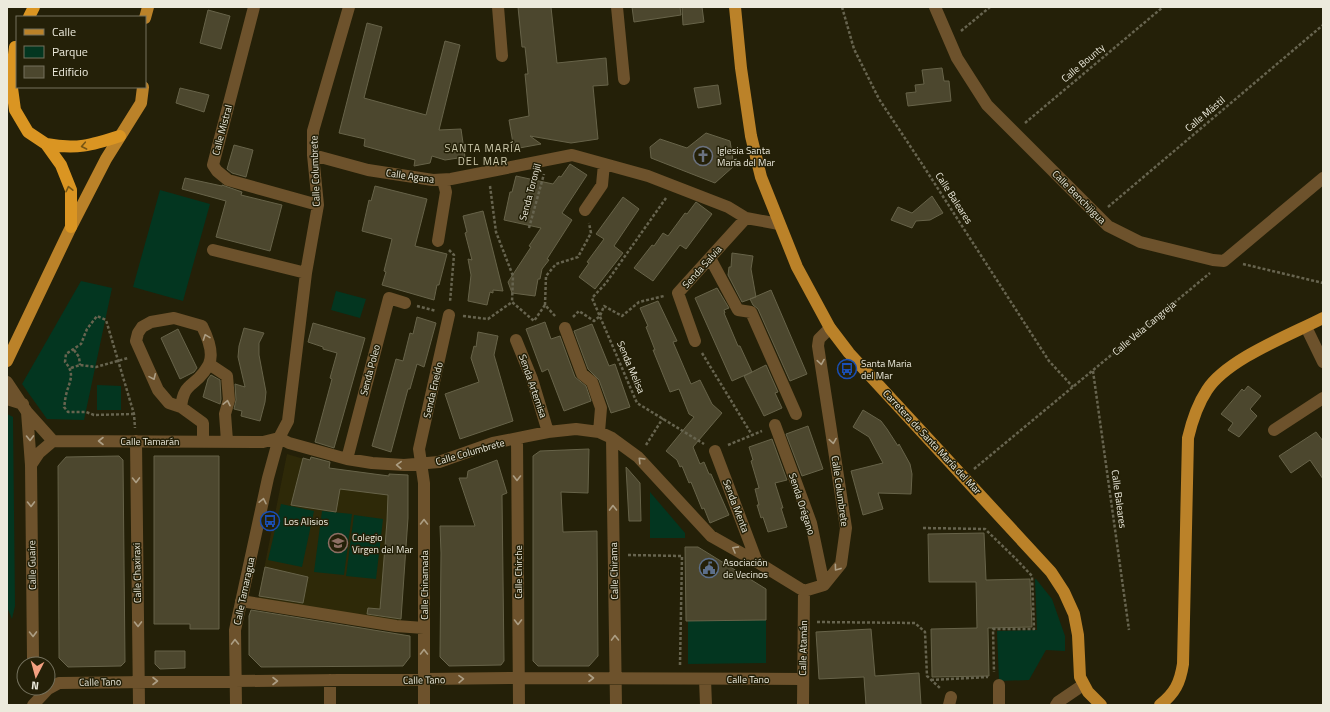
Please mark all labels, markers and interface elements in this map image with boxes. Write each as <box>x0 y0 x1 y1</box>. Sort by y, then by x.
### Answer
legend <box>16 16 146 88</box>
text: Calle <box>52 22 76 41</box>
street label: Calle Bounty <box>1058 40 1108 86</box>
text: Parque <box>52 42 88 61</box>
text: Edificio <box>52 62 88 81</box>
street label: Calle Mástil <box>1182 93 1228 135</box>
street label: Calle Mistral <box>208 103 236 157</box>
street label: Calle Columbrete <box>306 135 324 207</box>
district label: SANTA MARÍA DEL MAR <box>445 140 521 169</box>
one-way arrow <box>80 141 87 149</box>
place label: Iglesia Santa María del Mar <box>717 143 776 170</box>
church icon: Iglesia Santa María del Mar <box>692 145 714 167</box>
street label: Senda Toronjil <box>515 162 545 222</box>
street label: Calle Agana <box>385 165 435 187</box>
street label: Calle Benchijigua <box>1049 167 1109 227</box>
street label: Calle Baleares <box>932 169 977 227</box>
one-way arrow <box>66 185 74 192</box>
street label: Senda Salvia <box>679 242 725 292</box>
street label: Calle Vela Cangreja <box>1109 297 1179 359</box>
one-way arrow <box>203 333 211 340</box>
street label: Senda Melisa <box>613 338 649 396</box>
street label: Senda Poleo <box>356 343 384 397</box>
street label: Senda Artemisa <box>515 352 551 420</box>
place label: Santa Maria del Mar <box>861 356 912 383</box>
bus stop icon: Santa Maria del Mar <box>836 358 858 380</box>
one-way arrow <box>816 359 825 366</box>
street label: Senda Eneldo <box>419 360 447 420</box>
one-way arrow <box>148 374 156 381</box>
street label: Carretera de Santa María del Mar <box>879 386 985 498</box>
one-way arrow <box>223 400 231 406</box>
street label: Calle Tamarán <box>121 434 179 449</box>
one-way arrow <box>25 435 34 441</box>
street label: Calle Columbrete <box>434 435 506 469</box>
one-way arrow <box>98 437 104 445</box>
one-way arrow <box>828 438 837 444</box>
street label: Calle Columbrete <box>828 455 852 527</box>
one-way arrow <box>638 457 646 465</box>
one-way arrow <box>396 460 402 469</box>
street label: Calle Baleares <box>1107 469 1131 530</box>
street label: Senda Orégano <box>785 471 819 537</box>
one-way arrow <box>513 475 521 481</box>
one-way arrow <box>132 477 140 483</box>
street label: Senda Menta <box>719 477 753 535</box>
one-way arrow <box>258 498 266 504</box>
one-way arrow <box>27 501 35 507</box>
one-way arrow <box>609 505 617 511</box>
bus stop icon: Los Alisios <box>259 510 281 532</box>
place label: Los Alisios <box>284 514 328 529</box>
one-way arrow <box>420 519 428 525</box>
place label: Colegio Virgen del Mar <box>352 530 413 557</box>
school or university icon: Colegio Virgen del Mar <box>327 532 349 554</box>
street label: Calle Guaire <box>24 540 40 590</box>
street label: Calle Chirama <box>606 542 622 600</box>
street label: Calle Chaxiraxi <box>129 543 145 603</box>
street label: Calle Chirche <box>511 545 526 599</box>
one-way arrow <box>731 546 739 554</box>
street label: Calle Chinamada <box>417 550 432 620</box>
place label: Asociación de Vecinos <box>723 555 768 582</box>
street label: Calle Tamaragua <box>229 556 259 626</box>
public building icon: Asociación de Vecinos <box>698 557 720 579</box>
one-way arrow <box>834 564 842 571</box>
one-way arrow <box>514 619 522 625</box>
street label: Calle Atamán <box>795 620 811 676</box>
one-way arrow <box>134 621 142 627</box>
one-way arrow <box>29 631 37 637</box>
one-way arrow <box>611 635 619 641</box>
one-way arrow <box>231 639 240 645</box>
one-way arrow <box>420 649 428 655</box>
north arrow <box>16 656 56 696</box>
street label: Calle Tano <box>403 672 445 688</box>
street label: Calle Tano <box>727 672 769 687</box>
street label: Calle Tano <box>79 674 121 690</box>
one-way arrow <box>588 674 594 682</box>
one-way arrow <box>458 675 464 683</box>
one-way arrow <box>152 677 158 685</box>
one-way arrow <box>272 677 278 685</box>
text: N <box>30 678 40 694</box>

